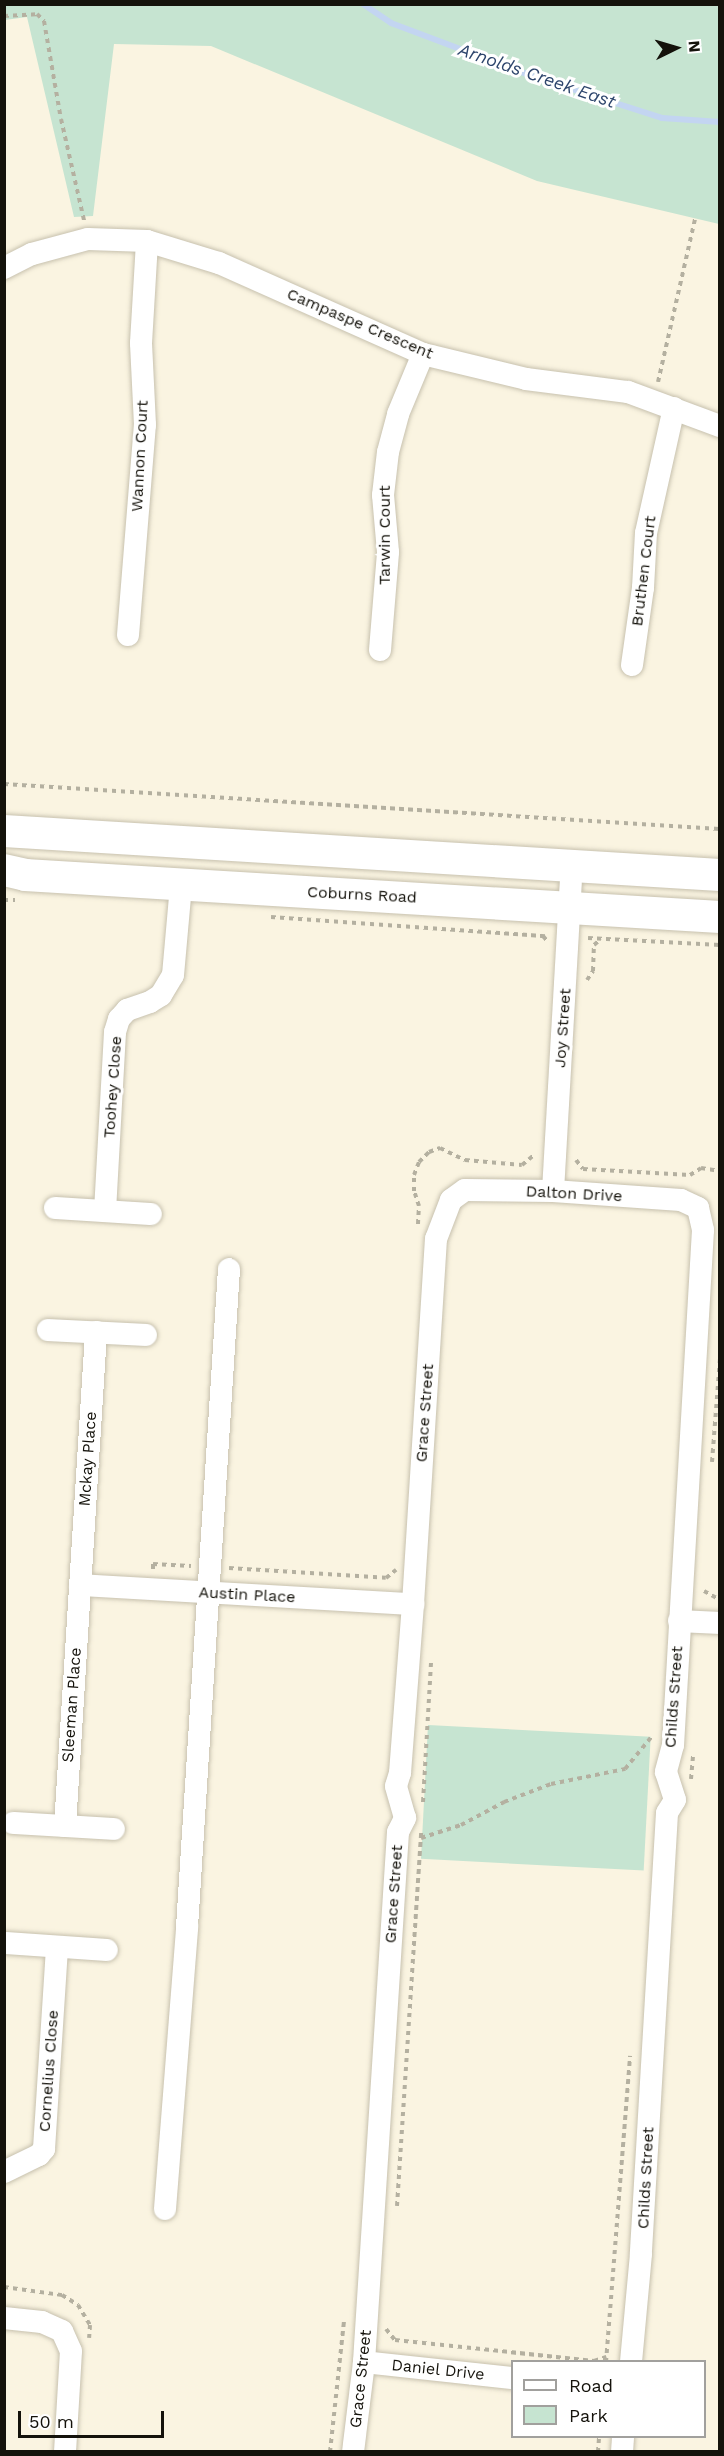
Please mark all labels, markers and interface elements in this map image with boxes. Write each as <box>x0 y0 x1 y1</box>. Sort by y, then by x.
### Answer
north arrow <box>646 18 706 78</box>
water label: Arnolds Creek East <box>455 39 619 113</box>
text: N <box>684 40 704 53</box>
street label: Campaspe Crescent <box>284 284 436 364</box>
street label: Wannon Court <box>127 400 153 512</box>
street label: Tarwin Court <box>375 485 395 585</box>
street label: Bruthen Court <box>628 515 660 627</box>
street label: Coburns Road <box>307 883 417 907</box>
street label: Joy Street <box>551 987 575 1069</box>
street label: Toohey Close <box>100 1035 126 1139</box>
street label: Dalton Drive <box>525 1182 623 1206</box>
street label: Grace Street <box>412 1363 438 1463</box>
street label: Mckay Place <box>75 1411 101 1507</box>
street label: Austin Place <box>198 1583 296 1607</box>
street label: Childs Street <box>661 1645 687 1749</box>
street label: Sleeman Place <box>58 1647 86 1763</box>
street label: Grace Street <box>381 1844 407 1944</box>
street label: Cornelius Close <box>35 2009 63 2133</box>
street label: Childs Street <box>634 2127 658 2229</box>
street label: Grace Street <box>346 2329 376 2429</box>
street label: Daniel Drive <box>390 2356 486 2384</box>
legend <box>511 2360 706 2438</box>
text: Road <box>569 2375 613 2396</box>
scale bar <box>21 2399 166 2437</box>
text: Park <box>569 2405 608 2426</box>
text: 50 m <box>29 2411 74 2432</box>

